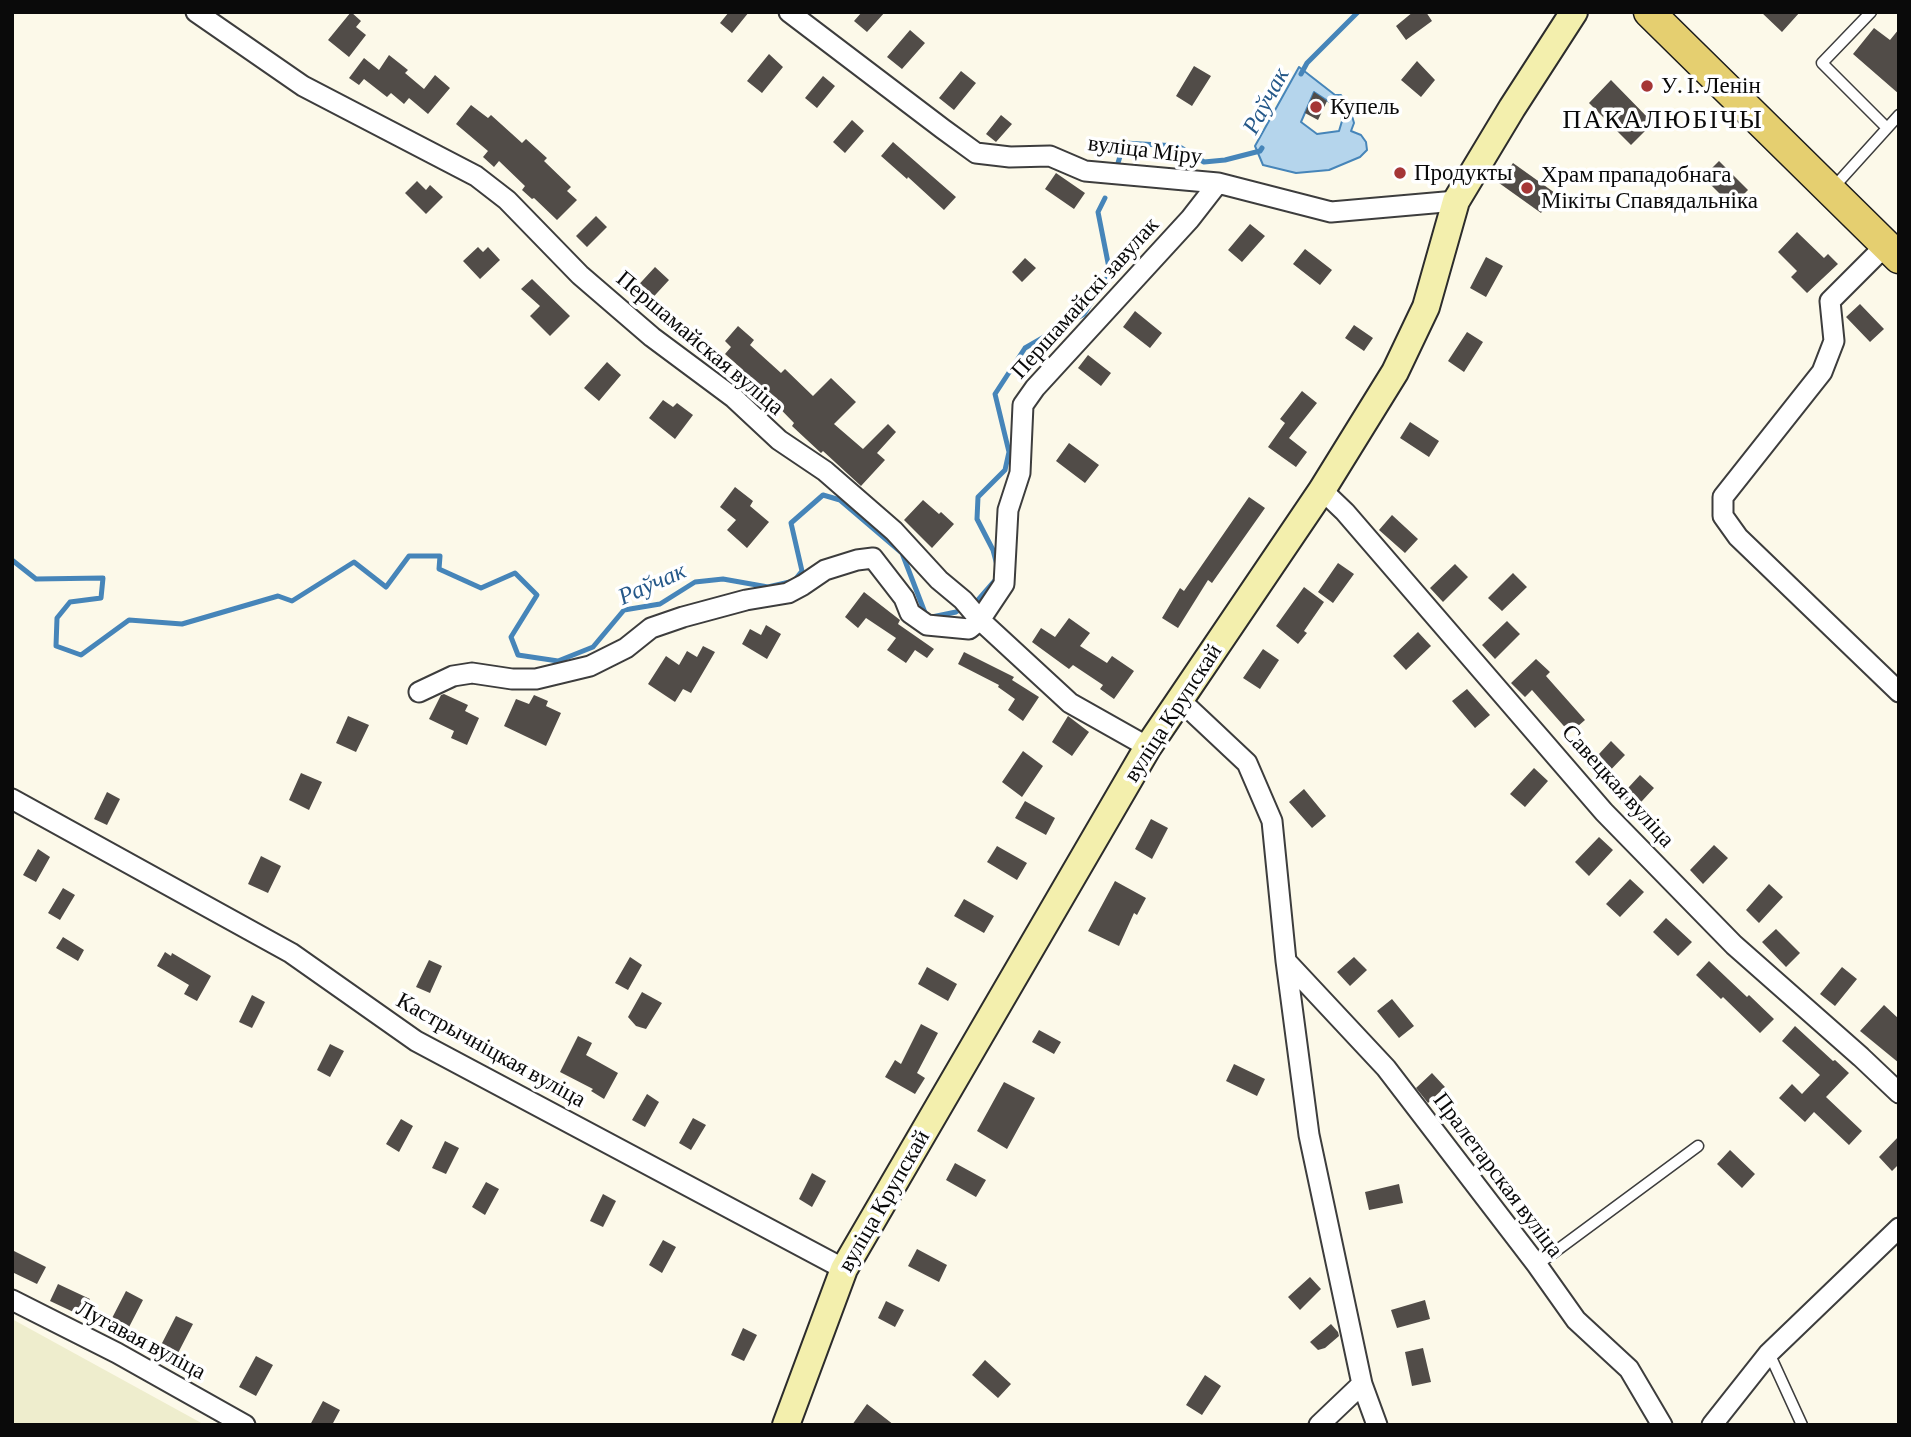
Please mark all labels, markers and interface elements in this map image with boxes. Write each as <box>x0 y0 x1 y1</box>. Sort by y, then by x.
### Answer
water label: Раўчак <box>1237 63 1295 139</box>
place label: У. І. Ленін <box>1661 72 1761 100</box>
marker: У. І. Ленін <box>1639 78 1655 94</box>
place label: Купель <box>1330 93 1400 121</box>
marker: Купель <box>1308 99 1324 115</box>
district label: ПАКАЛЮБІЧЫ <box>1564 104 1762 136</box>
street label: вуліца Міру <box>1086 129 1204 171</box>
place label: Продукты <box>1414 159 1513 187</box>
place label: Храм прападобнага Мікіты Спавядальніка <box>1541 161 1758 215</box>
marker: Продукты <box>1392 165 1408 181</box>
marker: Храм прападобнага Мікіты Спавядальніка <box>1519 180 1535 196</box>
street label: Першамайскі завулак <box>1005 211 1165 385</box>
street label: Першамайская вуліца <box>611 265 789 421</box>
water label: Раўчак <box>614 556 690 612</box>
street label: вуліца Крупскай <box>1118 639 1228 787</box>
street label: Савецкая вуліца <box>1556 719 1680 853</box>
street label: Кастрычніцкая вуліца <box>392 986 590 1114</box>
street label: Пралетарская вуліца <box>1427 1087 1569 1263</box>
street label: вуліца Крупскай <box>832 1125 936 1277</box>
street label: Лугавая вуліца <box>71 1294 211 1386</box>

